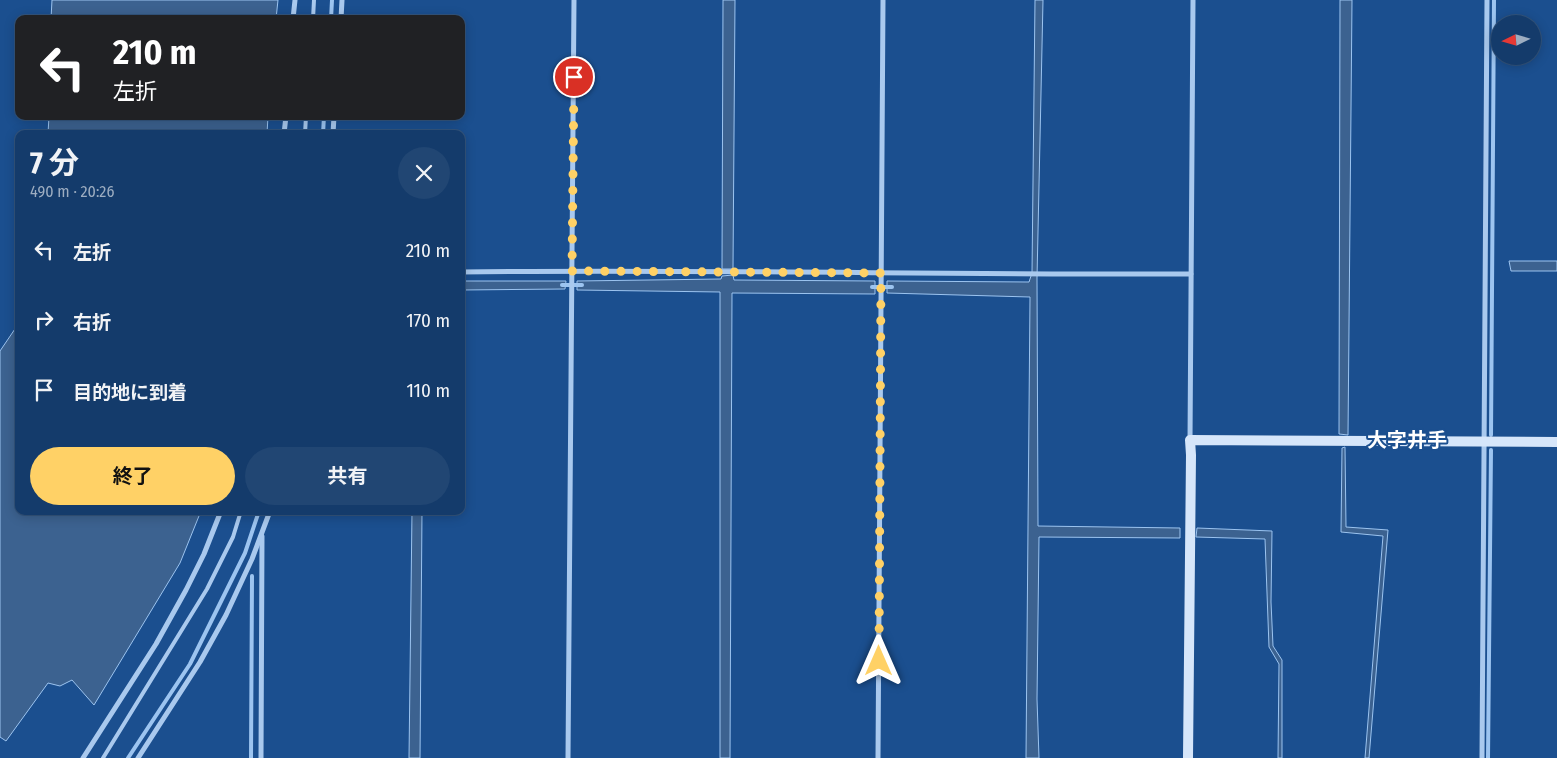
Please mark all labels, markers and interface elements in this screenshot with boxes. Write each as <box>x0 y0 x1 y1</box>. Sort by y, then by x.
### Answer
north arrow <box>1491 15 1541 65</box>
map controls <box>1491 15 1541 65</box>
text: 210 m <box>113 31 197 73</box>
icon: left <box>30 35 95 100</box>
pin <box>553 56 595 98</box>
icon: arrive <box>560 63 588 91</box>
text: 左折 <box>113 78 157 105</box>
text: 7 分 <box>30 145 79 181</box>
button: close <box>398 147 450 199</box>
text: 490 m · 20:26 <box>30 182 114 201</box>
icon: left <box>30 236 58 264</box>
text: 210 m <box>406 239 450 262</box>
text: 左折 <box>73 241 111 264</box>
icon: right <box>30 306 58 334</box>
text: 170 m <box>406 309 450 332</box>
text: 右折 <box>73 311 111 334</box>
icon: arrive <box>30 376 58 404</box>
text: 110 m <box>406 379 450 402</box>
text: 目的地に到着 <box>73 381 187 404</box>
district label: 大字井手 <box>1367 428 1447 452</box>
button: 終了 <box>30 447 235 505</box>
button: 共有 <box>245 447 450 505</box>
position arrow <box>852 634 904 686</box>

